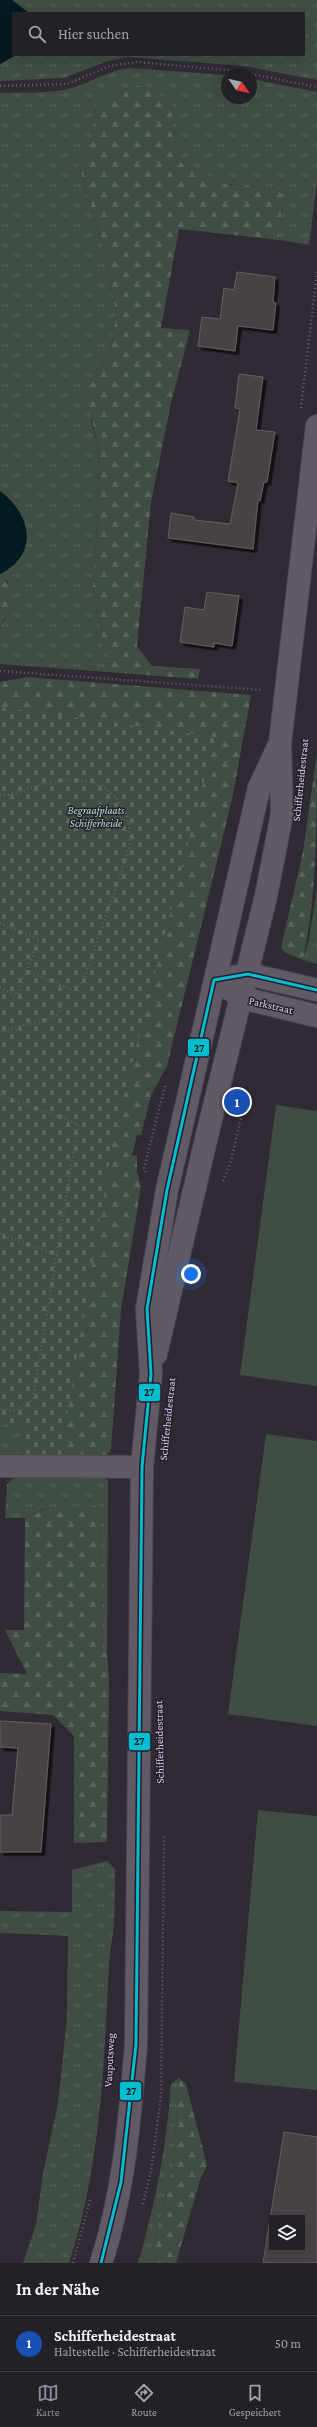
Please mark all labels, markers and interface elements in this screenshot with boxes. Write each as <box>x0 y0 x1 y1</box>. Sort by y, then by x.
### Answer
search box <box>12 12 305 56</box>
icon: search <box>26 23 48 45</box>
text: Hier suchen <box>58 26 129 42</box>
north arrow <box>221 68 257 104</box>
street label: Schifferheidestraat <box>290 738 310 822</box>
park label: Begraafplaats Schifferheide <box>68 804 125 830</box>
street label: Parkstraat <box>248 994 295 1016</box>
line badge: 27 <box>187 1038 210 1057</box>
text: 27 <box>194 1042 204 1054</box>
pin: 1 <box>224 1087 250 1117</box>
your location <box>181 1264 201 1284</box>
street label: Schifferheidestraat <box>157 1377 177 1461</box>
line badge: 27 <box>138 1383 161 1402</box>
text: 27 <box>144 1386 154 1398</box>
street label: Schifferheidestraat <box>152 1700 166 1784</box>
line badge: 27 <box>128 1732 151 1751</box>
text: 27 <box>134 1735 144 1747</box>
street label: Vauputsweg <box>102 2032 117 2087</box>
line badge: 27 <box>119 2081 142 2101</box>
text: 27 <box>126 2085 136 2097</box>
map controls <box>269 2215 305 2251</box>
button: layers <box>269 2215 305 2251</box>
text: In der Nähe <box>16 2280 99 2299</box>
text: Schifferheidestraat <box>54 2328 176 2344</box>
text: 1 <box>27 2336 31 2351</box>
text: 50 m <box>275 2336 301 2351</box>
text: Haltestelle · Schifferheidestraat <box>54 2344 216 2359</box>
tab: Karte <box>36 2382 60 2418</box>
tab: Route <box>131 2382 157 2418</box>
tab: Gespeichert <box>229 2382 281 2418</box>

